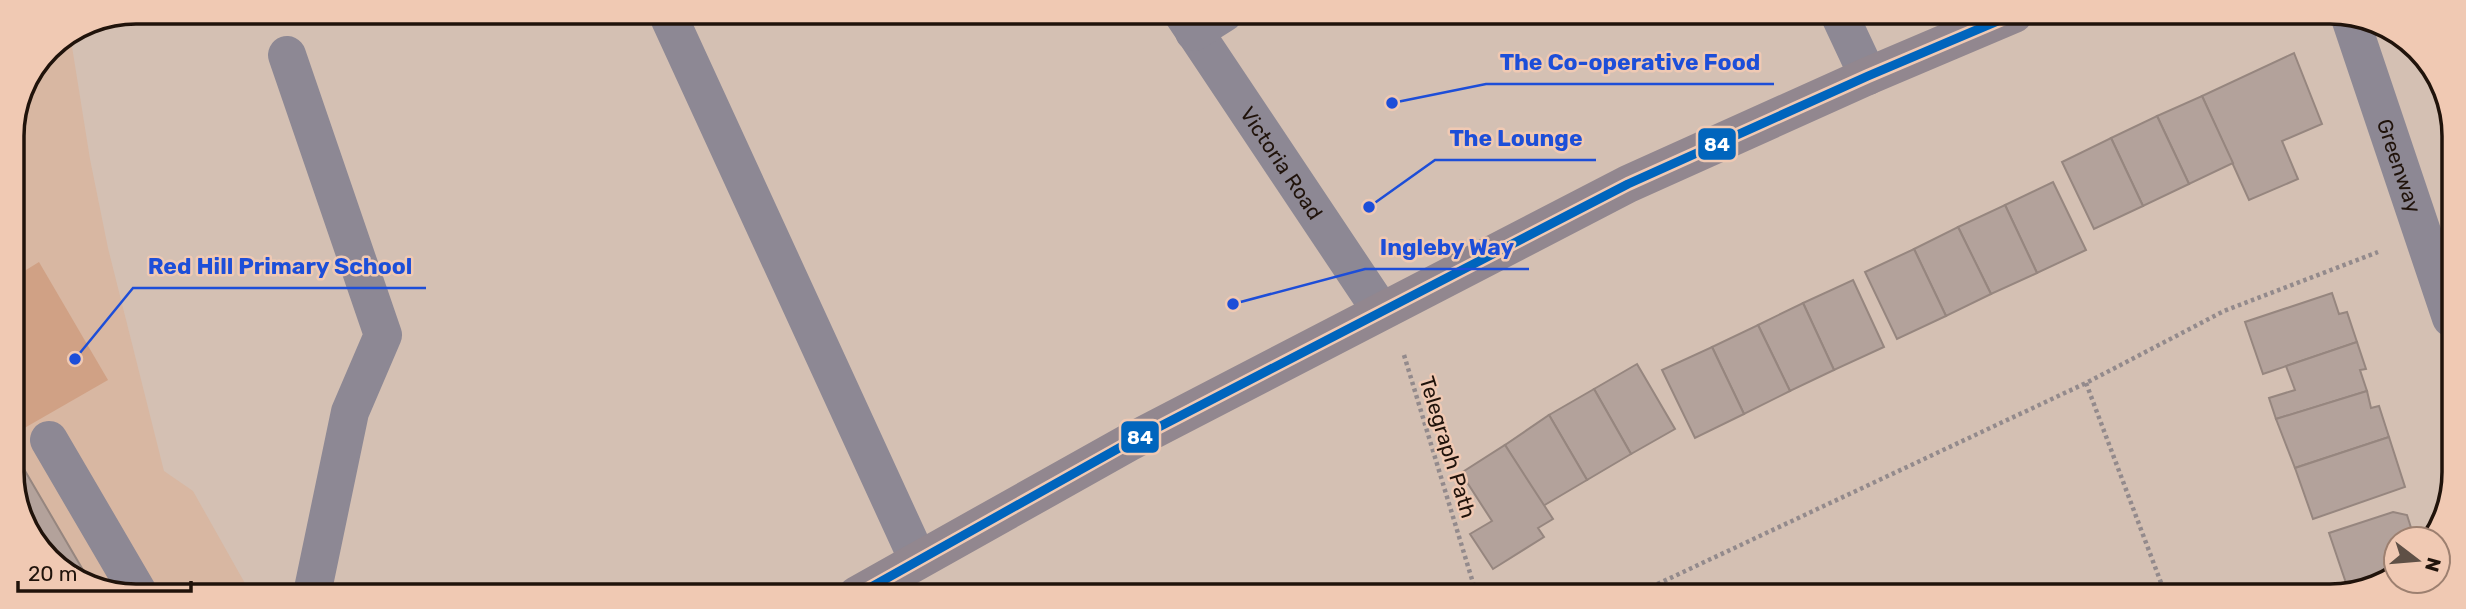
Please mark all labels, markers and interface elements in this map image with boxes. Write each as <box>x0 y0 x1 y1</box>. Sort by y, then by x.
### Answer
callout: The Co-operative Food <box>1486 40 1774 84</box>
text: The Co-operative Food <box>1500 48 1760 76</box>
street label: Victoria Road <box>1235 102 1329 224</box>
street label: Greenway <box>2372 115 2427 216</box>
callout: The Lounge <box>1435 116 1596 160</box>
text: The Lounge <box>1449 124 1583 152</box>
line badge: 84 <box>1697 127 1737 161</box>
text: 84 <box>1704 133 1730 156</box>
callout: Ingleby Way <box>1365 225 1529 269</box>
text: Ingleby Way <box>1380 233 1515 261</box>
callout: Red Hill Primary School <box>133 244 426 288</box>
text: Red Hill Primary School <box>148 252 412 280</box>
street label: Telegraph Path <box>1415 373 1481 521</box>
line badge: 84 <box>1120 420 1160 454</box>
text: 84 <box>1127 426 1153 449</box>
north arrow <box>2382 525 2452 595</box>
scale bar <box>18 550 191 594</box>
text: N <box>2420 555 2446 574</box>
text: 20 m <box>28 561 77 586</box>

